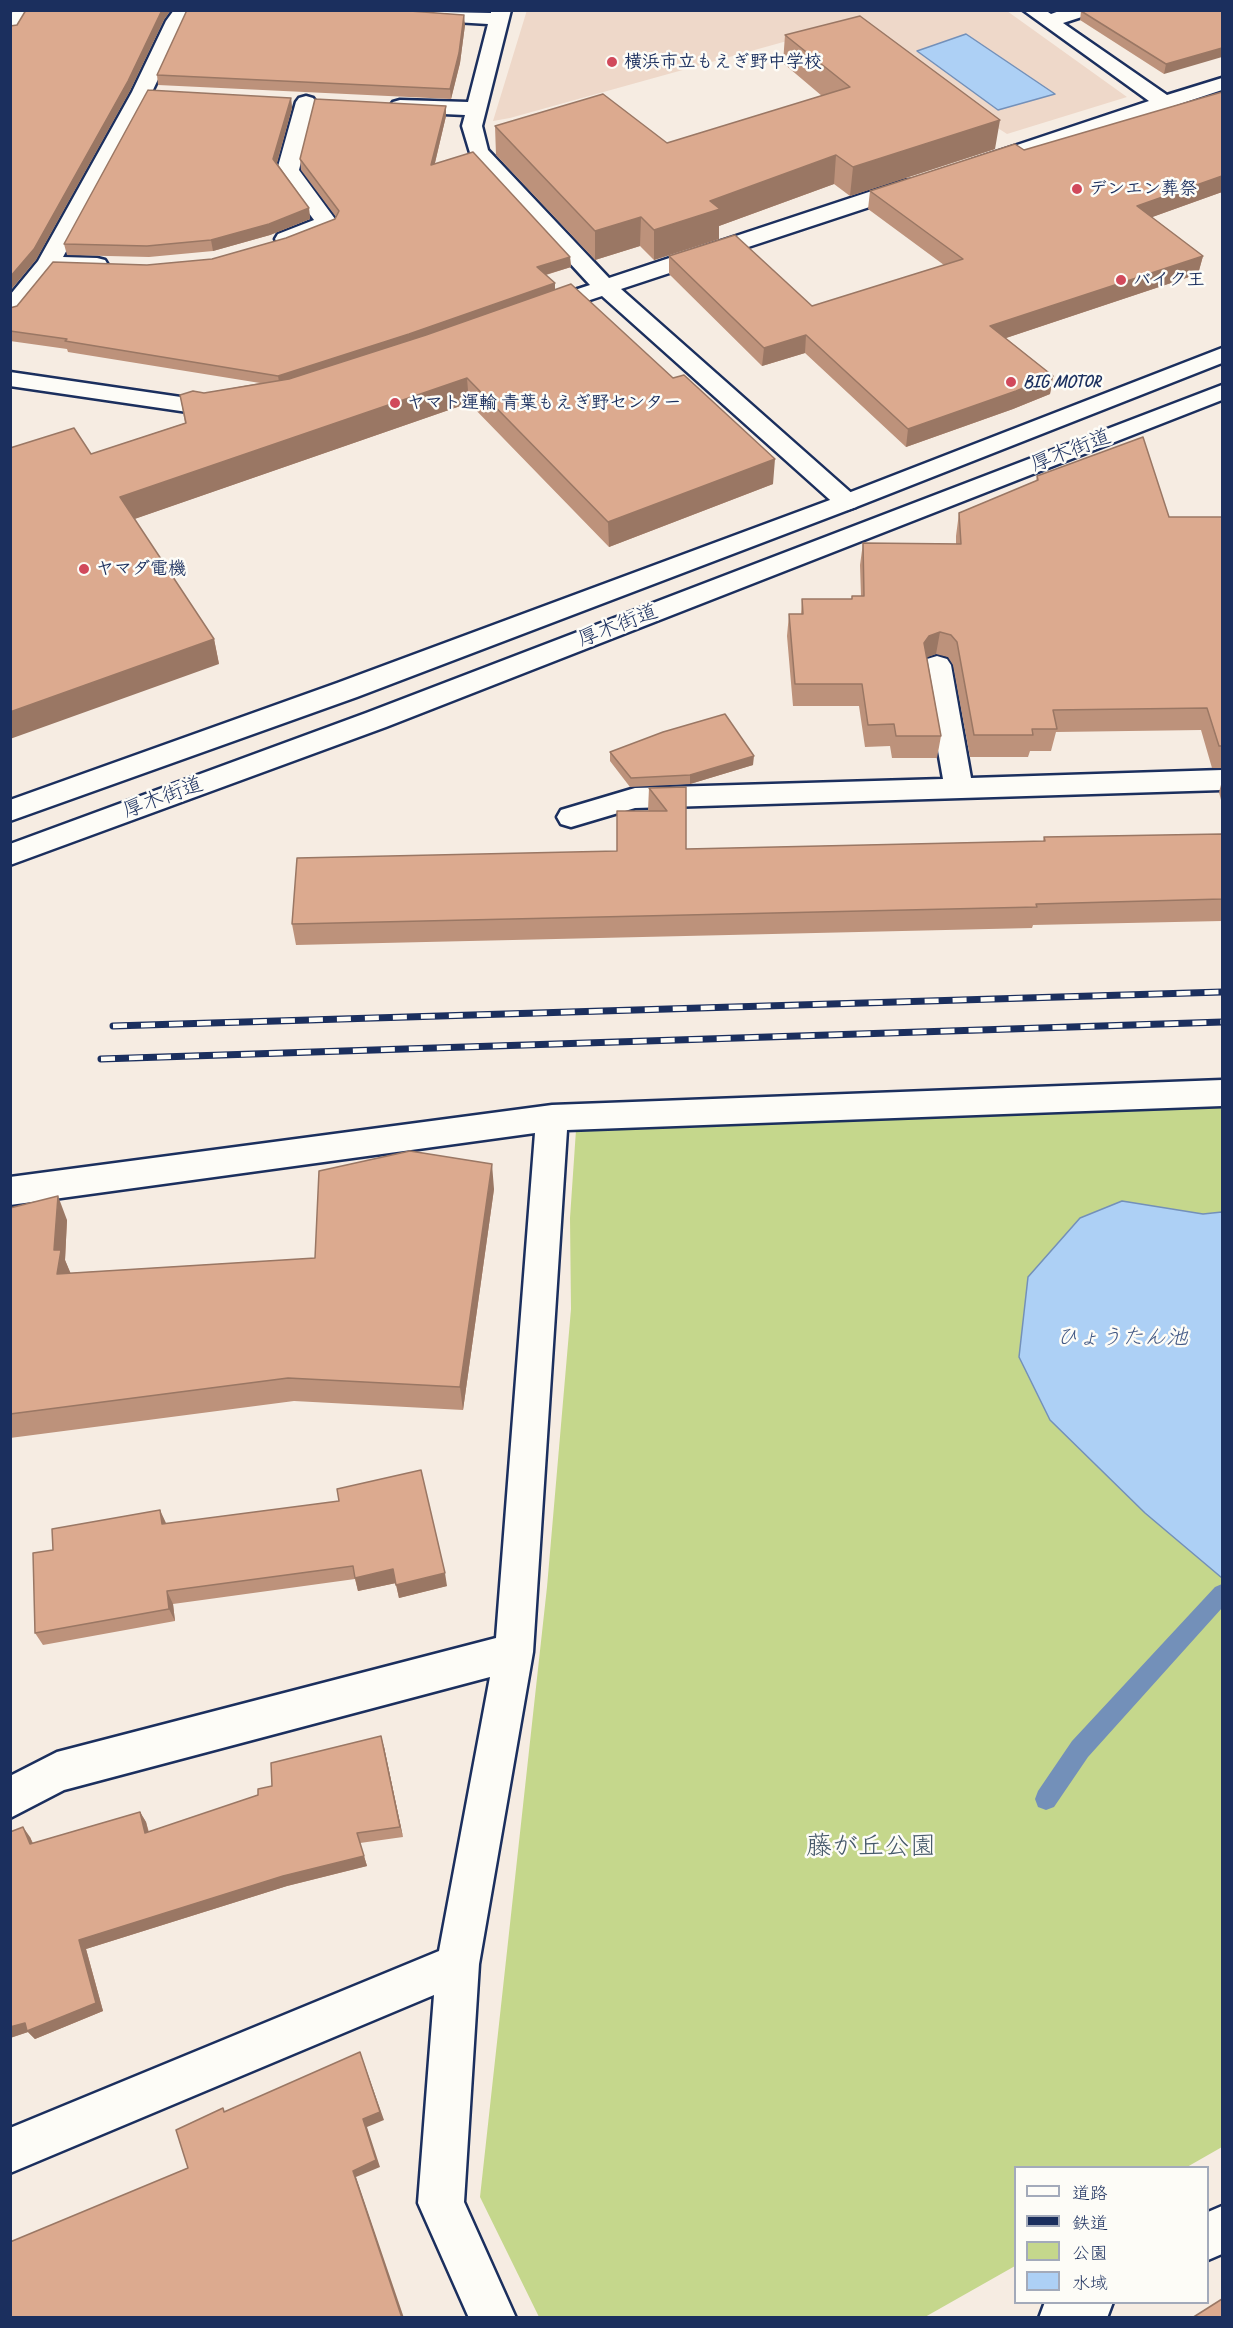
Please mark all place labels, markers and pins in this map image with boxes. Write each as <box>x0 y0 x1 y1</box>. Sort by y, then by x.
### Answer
place label: 横浜市立もえぎ野中学校 <box>624 51 822 73</box>
marker: 横浜市立もえぎ野中学校 <box>605 55 619 69</box>
place label: デンエン葬祭 <box>1089 178 1197 200</box>
marker: デンエン葬祭 <box>1070 182 1084 196</box>
place label: バイク王 <box>1133 269 1205 291</box>
marker: バイク王 <box>1114 273 1128 287</box>
place label: BIG MOTOR <box>1023 371 1101 393</box>
marker: BIG MOTOR <box>1004 375 1018 389</box>
place label: ヤマト運輸 青葉もえぎ野センター <box>407 392 681 414</box>
marker: ヤマト運輸 青葉もえぎ野センター <box>388 396 402 410</box>
place label: ヤマダ電機 <box>96 558 186 580</box>
marker: ヤマダ電機 <box>77 562 91 576</box>

